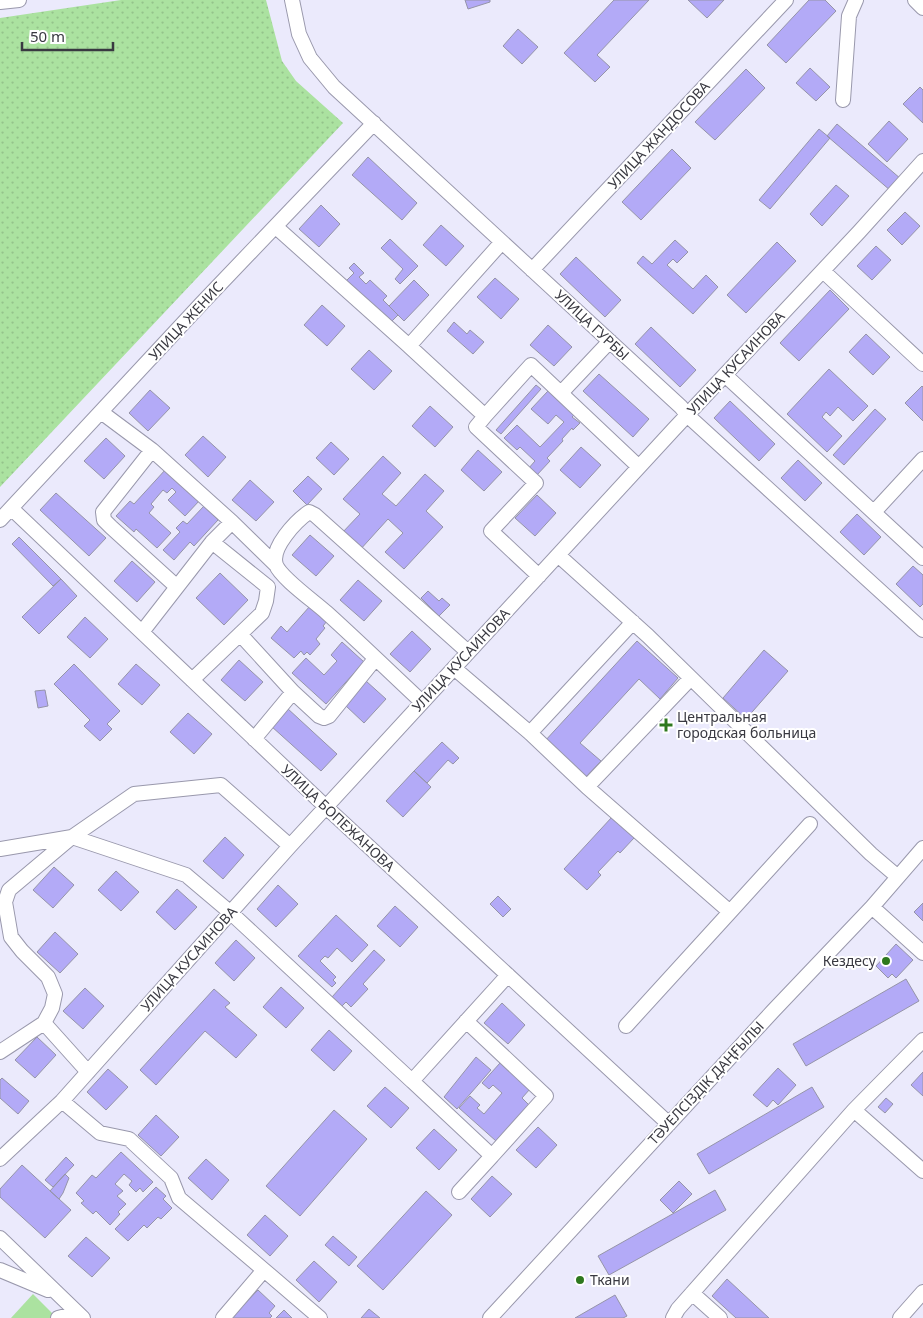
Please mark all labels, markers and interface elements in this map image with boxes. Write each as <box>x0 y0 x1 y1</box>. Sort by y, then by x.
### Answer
scale bar <box>22 20 114 52</box>
text: 50 m <box>30 26 65 46</box>
street label: УЛИЦА ЖАНДОСОВА <box>604 77 714 193</box>
street label: УЛИЦА ЖЕНИС <box>144 277 227 364</box>
street label: УЛИЦА ГУРБЫ <box>551 285 634 364</box>
street label: УЛИЦА КУСАИНОВА <box>683 307 789 419</box>
street label: УЛИЦА КУСАИНОВА <box>408 604 514 716</box>
place label: Центральная городская больница <box>677 707 816 742</box>
marker: Центральная городская больница <box>659 718 673 732</box>
street label: УЛИЦА БОПЕЖАНОВА <box>278 760 399 875</box>
street label: УЛИЦА КУСАИНОВА <box>136 902 241 1015</box>
place label: Кездесу <box>823 951 877 970</box>
marker: Кездесу <box>880 955 892 967</box>
street label: ТӘУЕЛСІЗДІК ДАҢҒЫЛЫ <box>643 1017 768 1148</box>
place label: Ткани <box>590 1270 630 1289</box>
marker: Ткани <box>574 1274 586 1286</box>

